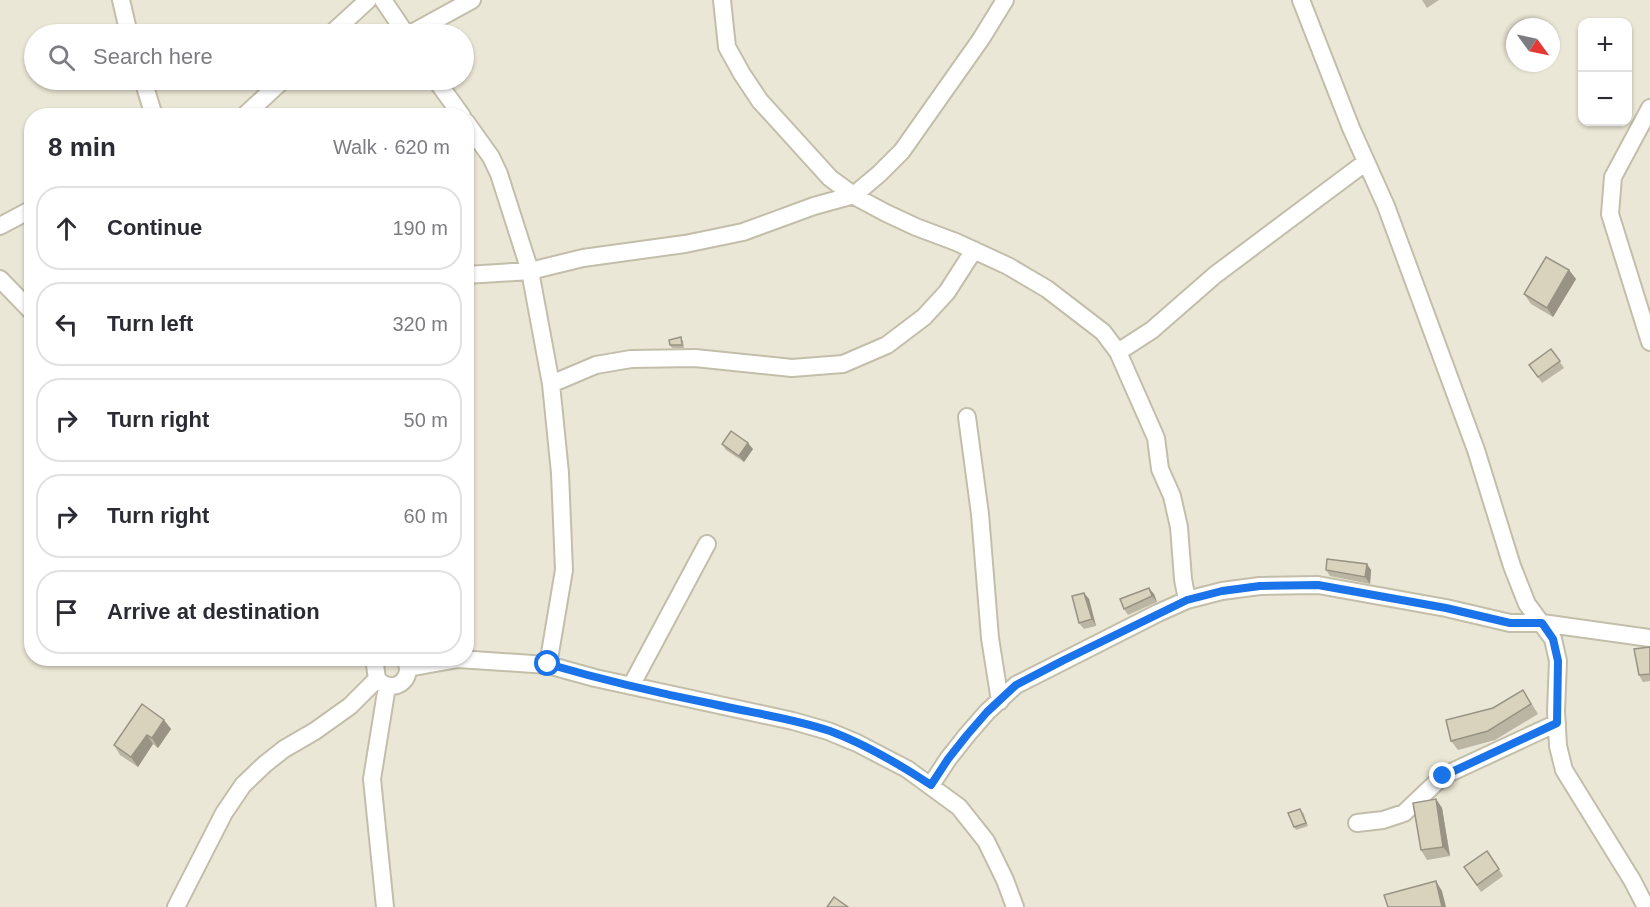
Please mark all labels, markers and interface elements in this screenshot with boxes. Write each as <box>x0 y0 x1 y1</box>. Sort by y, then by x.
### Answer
north arrow <box>1506 18 1560 72</box>
map controls <box>1578 18 1632 126</box>
button: + <box>1578 18 1632 72</box>
search box <box>24 24 474 90</box>
icon: search <box>45 41 78 74</box>
text: Search here <box>93 44 213 69</box>
button: − <box>1578 72 1632 126</box>
text: 8 min <box>48 132 116 162</box>
text: Walk · 620 m <box>333 136 450 158</box>
icon: ahead <box>50 212 83 245</box>
text: Continue <box>107 215 202 240</box>
text: 190 m <box>392 217 448 239</box>
icon: left <box>50 308 83 341</box>
text: Turn left <box>107 311 193 336</box>
text: 320 m <box>392 313 448 335</box>
icon: right <box>50 404 83 437</box>
text: Turn right <box>107 407 209 432</box>
text: 50 m <box>404 409 448 431</box>
icon: right <box>50 500 83 533</box>
text: Turn right <box>107 503 209 528</box>
text: 60 m <box>404 505 448 527</box>
icon: arrive <box>50 596 83 629</box>
text: Arrive at destination <box>107 599 320 624</box>
route start <box>534 650 560 676</box>
route end <box>1429 762 1455 788</box>

